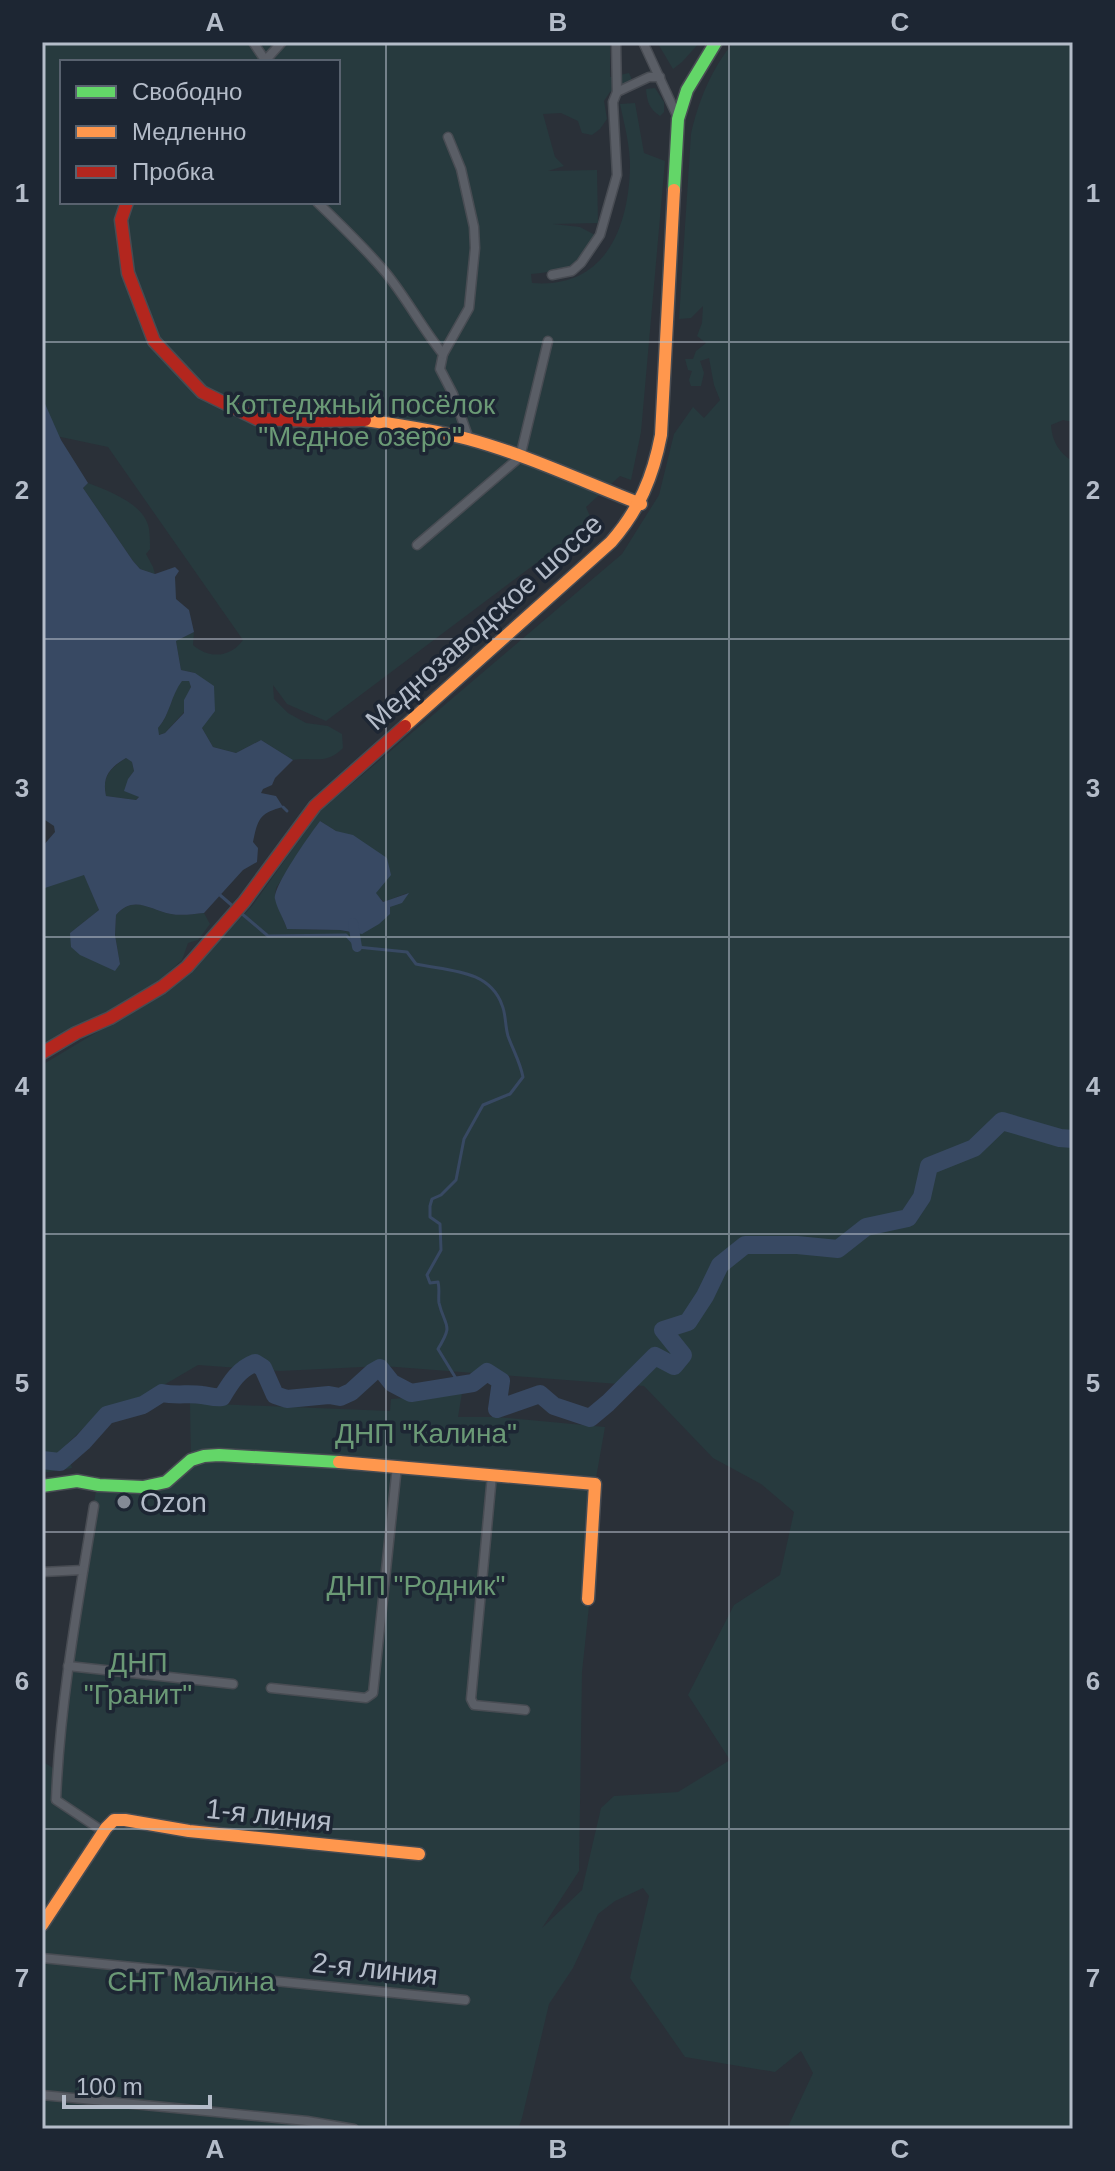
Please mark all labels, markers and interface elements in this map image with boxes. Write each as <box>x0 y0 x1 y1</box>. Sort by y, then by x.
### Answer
text: A <box>206 7 225 37</box>
text: B <box>549 7 567 37</box>
text: C <box>891 7 910 37</box>
legend <box>60 60 340 204</box>
text: Свободно <box>132 78 242 105</box>
text: Медленно <box>132 118 246 145</box>
text: Пробка <box>132 158 215 185</box>
text: 1 <box>15 178 29 208</box>
text: 1 <box>1086 178 1100 208</box>
park label: Коттеджный посёлок "Медное озеро" <box>225 389 496 452</box>
text: 2 <box>15 475 29 505</box>
text: 2 <box>1086 475 1100 505</box>
street label: Меднозаводское шоссе <box>360 508 608 736</box>
text: 3 <box>15 773 29 803</box>
text: 3 <box>1086 773 1100 803</box>
text: 4 <box>15 1071 30 1101</box>
text: 4 <box>1086 1071 1101 1101</box>
text: 5 <box>15 1368 29 1398</box>
text: 5 <box>1086 1368 1100 1398</box>
park label: ДНП "Калина" <box>335 1418 517 1449</box>
place label: Ozon <box>140 1487 207 1518</box>
marker: Ozon <box>115 1493 133 1511</box>
park label: ДНП "Родник" <box>326 1570 506 1601</box>
park label: ДНП "Гранит" <box>84 1647 192 1710</box>
text: 6 <box>15 1666 29 1696</box>
text: 6 <box>1086 1666 1100 1696</box>
street label: 1-я линия <box>205 1793 333 1837</box>
street label: 2-я линия <box>311 1947 439 1991</box>
text: 7 <box>15 1963 29 1993</box>
text: 7 <box>1086 1963 1100 1993</box>
park label: СНТ Малина <box>107 1966 275 1997</box>
scale bar <box>64 2059 210 2109</box>
text: 100 m <box>76 2073 143 2100</box>
text: A <box>206 2134 225 2164</box>
text: B <box>549 2134 567 2164</box>
text: C <box>891 2134 910 2164</box>

